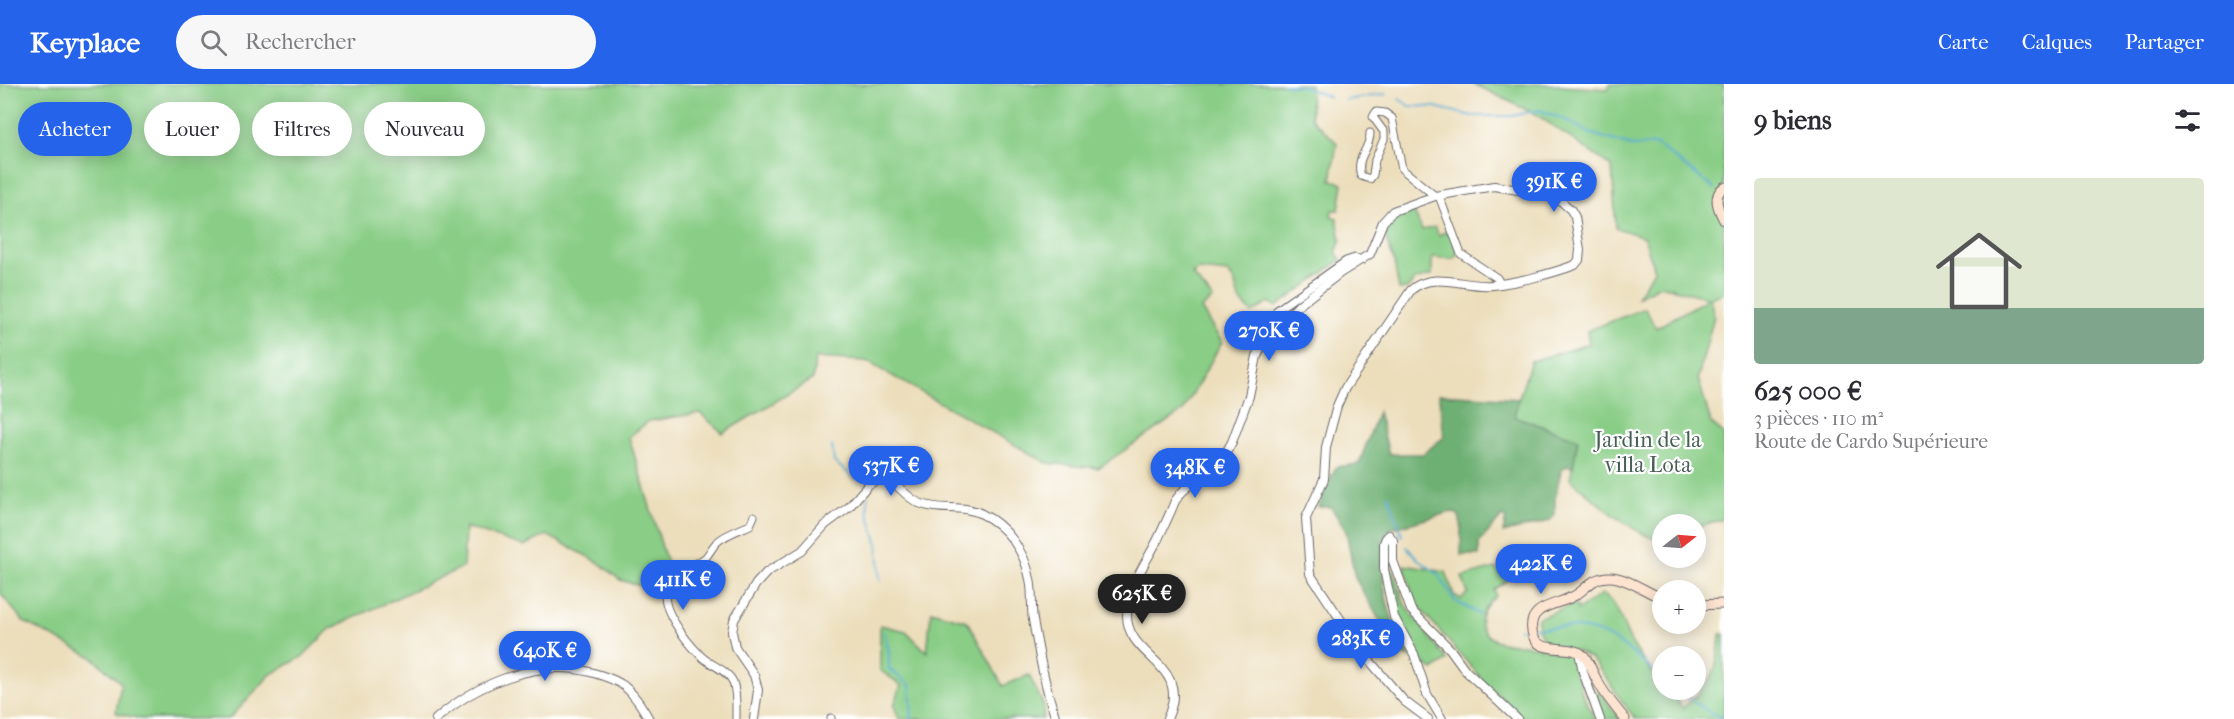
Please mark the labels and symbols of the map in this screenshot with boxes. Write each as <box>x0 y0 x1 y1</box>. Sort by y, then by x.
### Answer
pin: 391K € <box>1505 162 1603 213</box>
pin: 270K € <box>1220 311 1318 362</box>
park label: Jardin de la villa Lota <box>1593 427 1702 478</box>
pin: 537K € <box>842 446 940 497</box>
pin: 348K € <box>1146 448 1244 499</box>
north arrow <box>1652 514 1706 568</box>
pin: 422K € <box>1492 544 1590 595</box>
pin: 411K € <box>634 560 732 611</box>
pin: 625K € <box>1093 574 1191 625</box>
pin: 283K € <box>1312 619 1410 670</box>
pin: 640K € <box>496 631 594 682</box>

